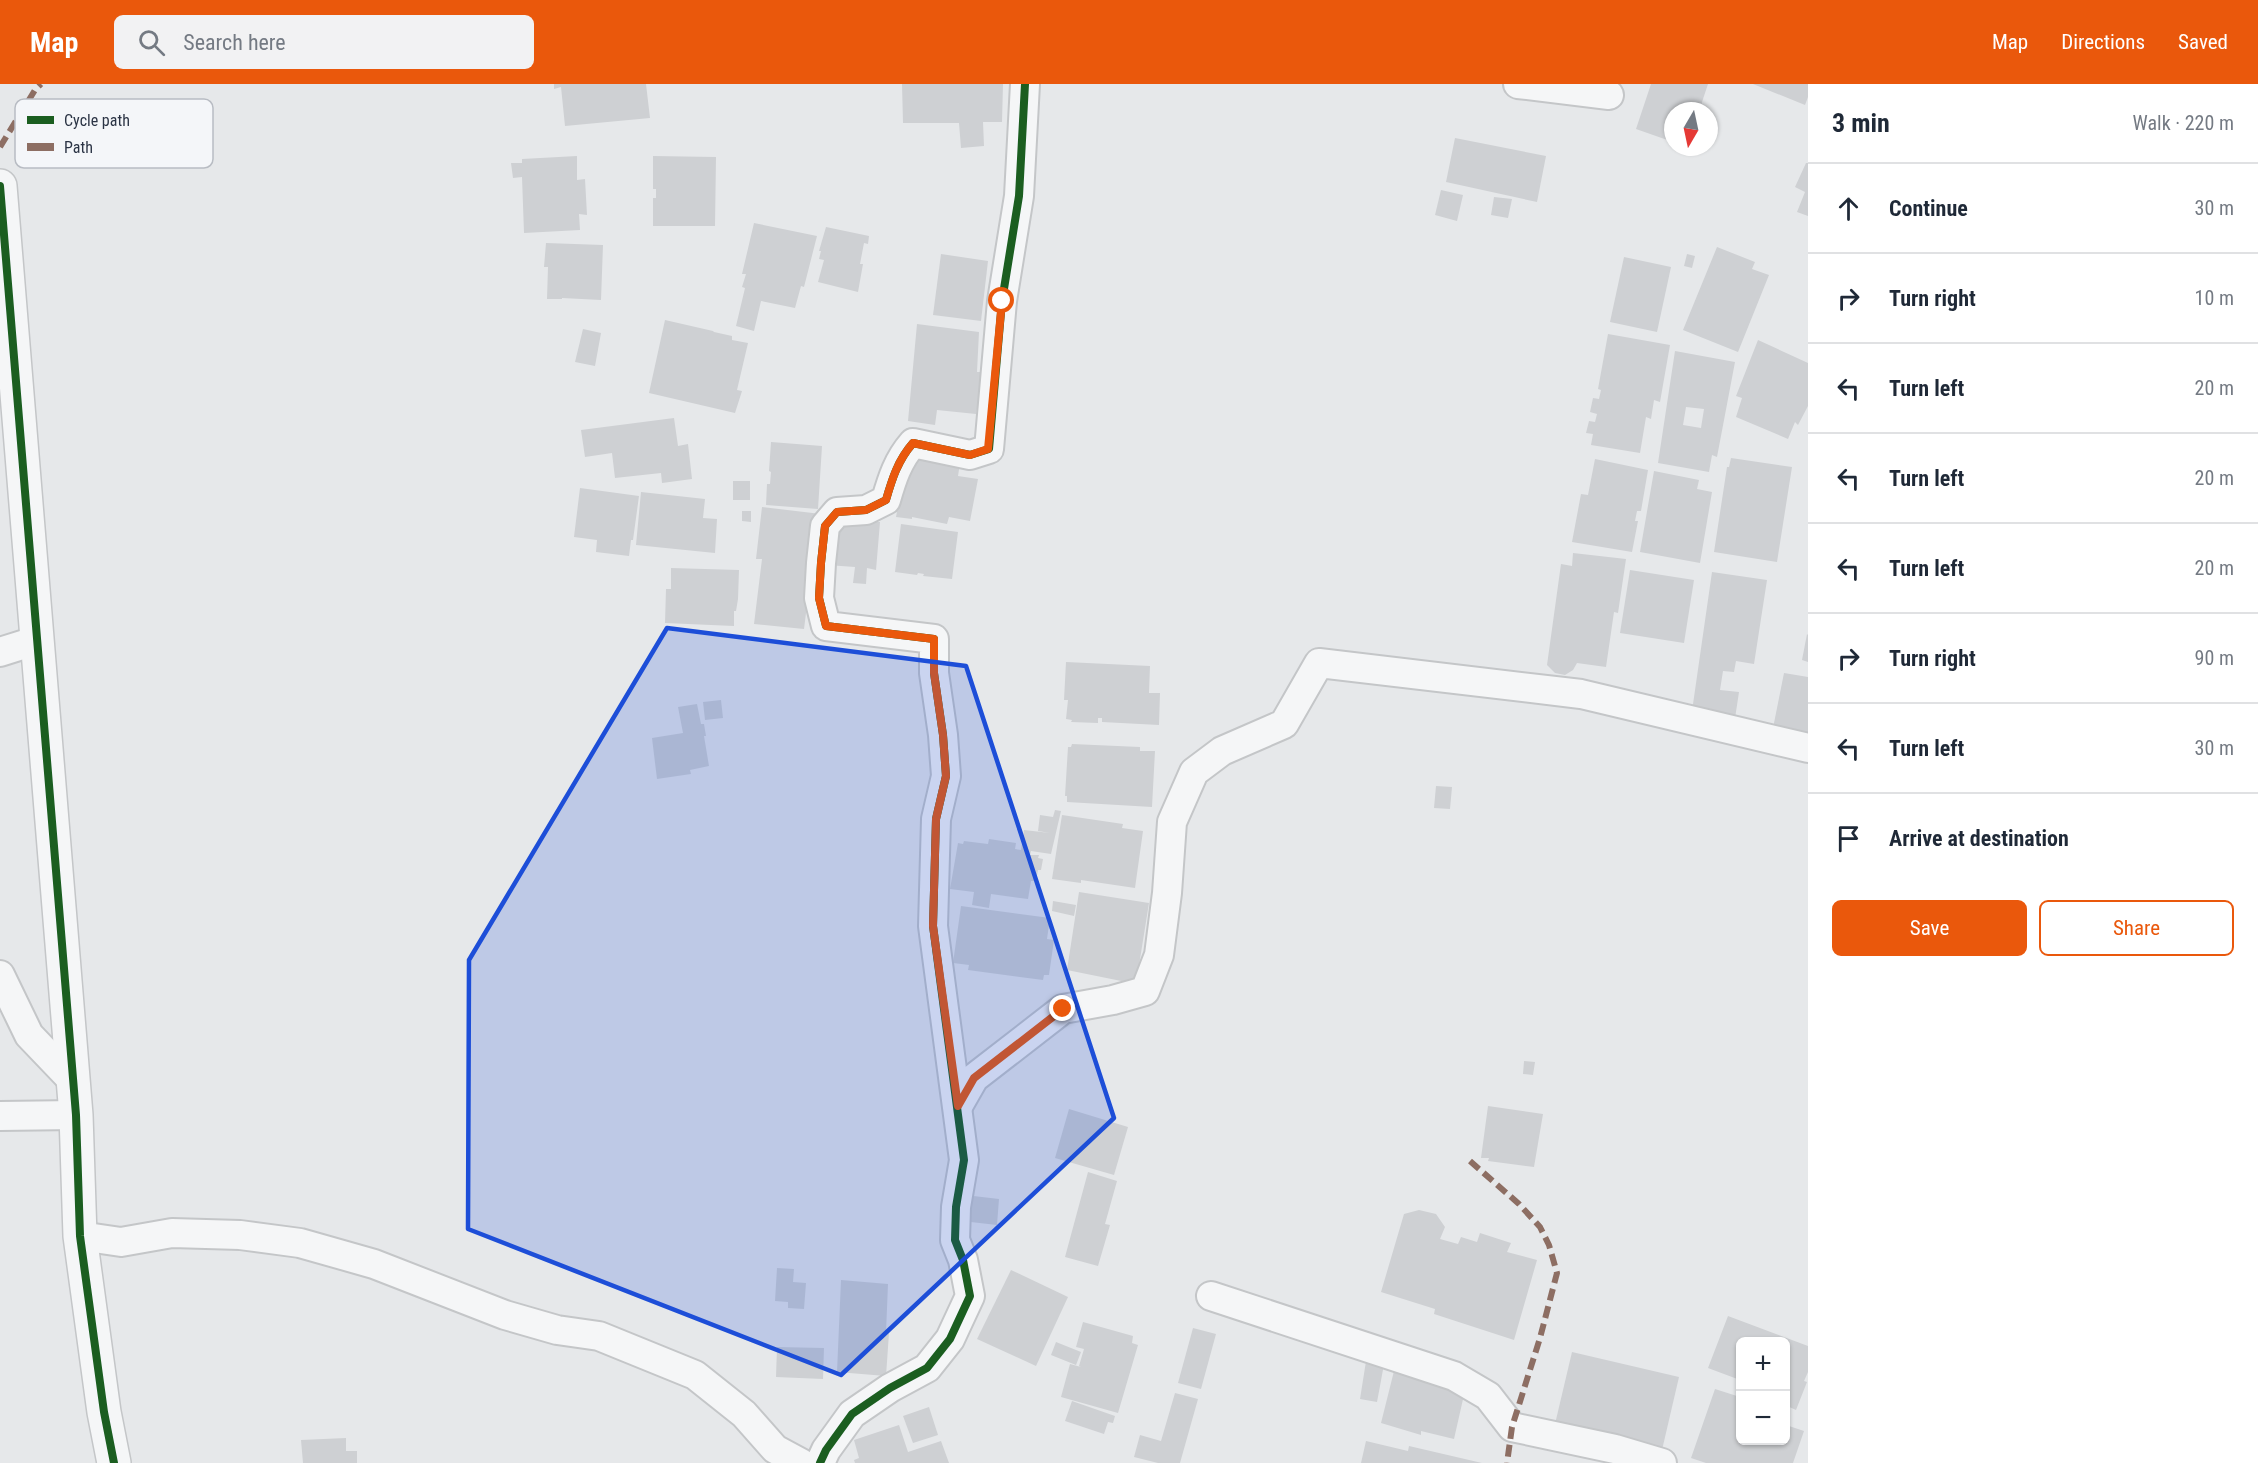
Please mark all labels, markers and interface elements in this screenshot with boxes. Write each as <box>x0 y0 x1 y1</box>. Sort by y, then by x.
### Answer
search box <box>114 15 534 69</box>
text: Map <box>30 26 78 59</box>
icon: search <box>135 26 168 59</box>
text: Search here <box>183 30 286 55</box>
text: Map <box>1992 30 2028 54</box>
text: Directions <box>2061 30 2145 54</box>
text: Saved <box>2178 30 2228 54</box>
legend <box>15 99 213 168</box>
north arrow <box>1664 102 1718 156</box>
text: 3 min <box>1832 108 1890 138</box>
text: Cycle path <box>64 111 130 130</box>
text: Walk · 220 m <box>2133 111 2234 135</box>
text: Path <box>64 138 93 157</box>
icon: ahead <box>1832 192 1865 225</box>
text: Continue <box>1889 196 1968 221</box>
text: 30 m <box>2195 196 2234 220</box>
icon: right <box>1832 282 1865 315</box>
text: Turn right <box>1889 286 1976 311</box>
text: 10 m <box>2195 286 2234 310</box>
route start <box>988 287 1014 313</box>
icon: left <box>1832 372 1865 405</box>
text: Turn left <box>1889 376 1964 401</box>
text: 20 m <box>2195 376 2234 400</box>
icon: left <box>1832 462 1865 495</box>
text: Turn left <box>1889 466 1964 491</box>
text: 20 m <box>2195 466 2234 490</box>
icon: left <box>1832 552 1865 585</box>
text: Turn left <box>1889 556 1964 581</box>
text: 20 m <box>2195 556 2234 580</box>
icon: right <box>1832 642 1865 675</box>
text: Turn right <box>1889 646 1976 671</box>
text: 90 m <box>2195 646 2234 670</box>
icon: left <box>1832 732 1865 765</box>
text: Turn left <box>1889 736 1964 761</box>
text: 30 m <box>2195 736 2234 760</box>
icon: arrive <box>1832 822 1865 855</box>
text: Arrive at destination <box>1889 826 2069 851</box>
button: Save <box>1832 900 2027 956</box>
button: Share <box>2039 900 2234 956</box>
route end <box>1049 995 1075 1021</box>
map controls <box>1736 1337 1790 1445</box>
button: + <box>1736 1337 1790 1391</box>
button: − <box>1736 1391 1790 1445</box>

